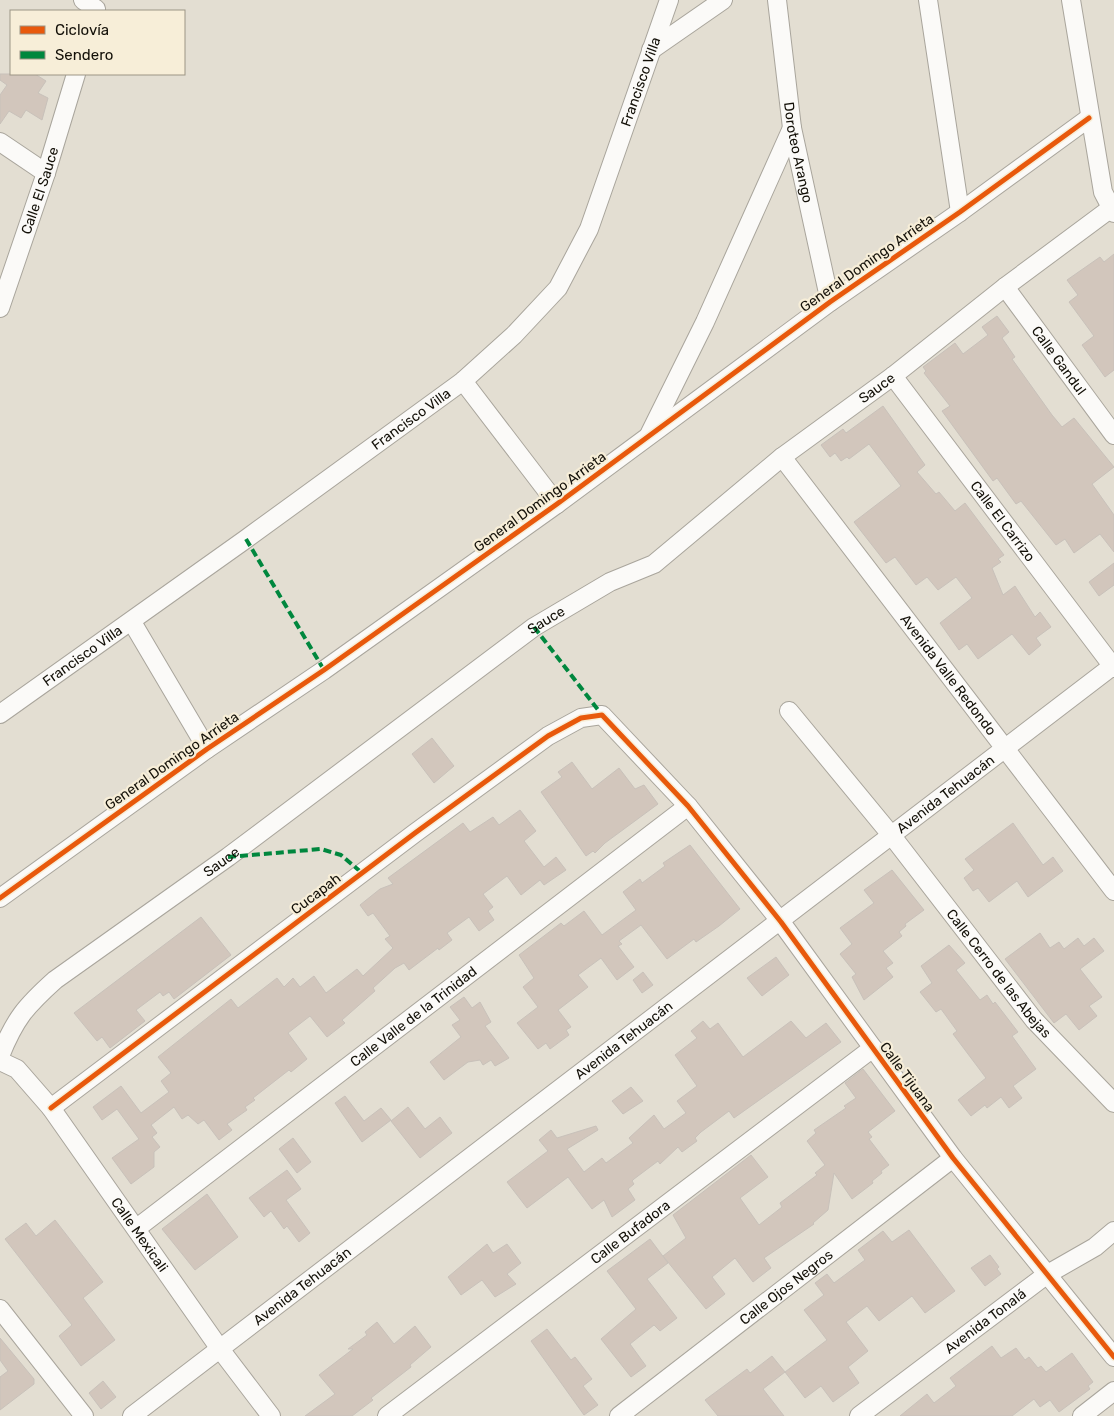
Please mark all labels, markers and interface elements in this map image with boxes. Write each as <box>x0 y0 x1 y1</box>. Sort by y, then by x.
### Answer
legend <box>10 10 185 75</box>
text: Ciclovía <box>55 21 109 39</box>
street label: Francisco Villa <box>617 35 664 129</box>
text: Sendero <box>55 46 113 64</box>
street label: Doroteo Arango <box>781 101 817 204</box>
street label: Calle El Sauce <box>17 145 62 236</box>
street label: General Domingo Arrieta <box>797 210 937 316</box>
street label: Calle Gandul <box>1028 323 1090 398</box>
street label: Sauce <box>855 369 898 407</box>
street label: Francisco Villa <box>368 384 454 453</box>
street label: General Domingo Arrieta <box>471 448 609 556</box>
street label: Calle El Carrizo <box>967 477 1039 565</box>
street label: Sauce <box>524 602 568 638</box>
street label: Avenida Valle Redondo <box>897 611 1000 738</box>
street label: Francisco Villa <box>39 621 125 690</box>
street label: General Domingo Arrieta <box>102 708 242 814</box>
street label: Avenida Tehuacán <box>893 751 998 837</box>
street label: Sauce <box>200 843 243 880</box>
street label: Cucapah <box>288 870 344 918</box>
street label: Calle Cerro de las Abejas <box>943 906 1055 1041</box>
street label: Calle Valle de la Trinidad <box>347 963 480 1070</box>
street label: Avenida Tehuacán <box>571 997 676 1083</box>
street label: Calle Tijuana <box>876 1039 938 1115</box>
street label: Calle Mexicali <box>108 1194 172 1275</box>
street label: Calle Bufadora <box>587 1196 673 1267</box>
street label: Avenida Tehuacán <box>250 1243 354 1329</box>
street label: Calle Ojos Negros <box>736 1246 836 1328</box>
street label: Avenida Tonalá <box>941 1285 1029 1357</box>

